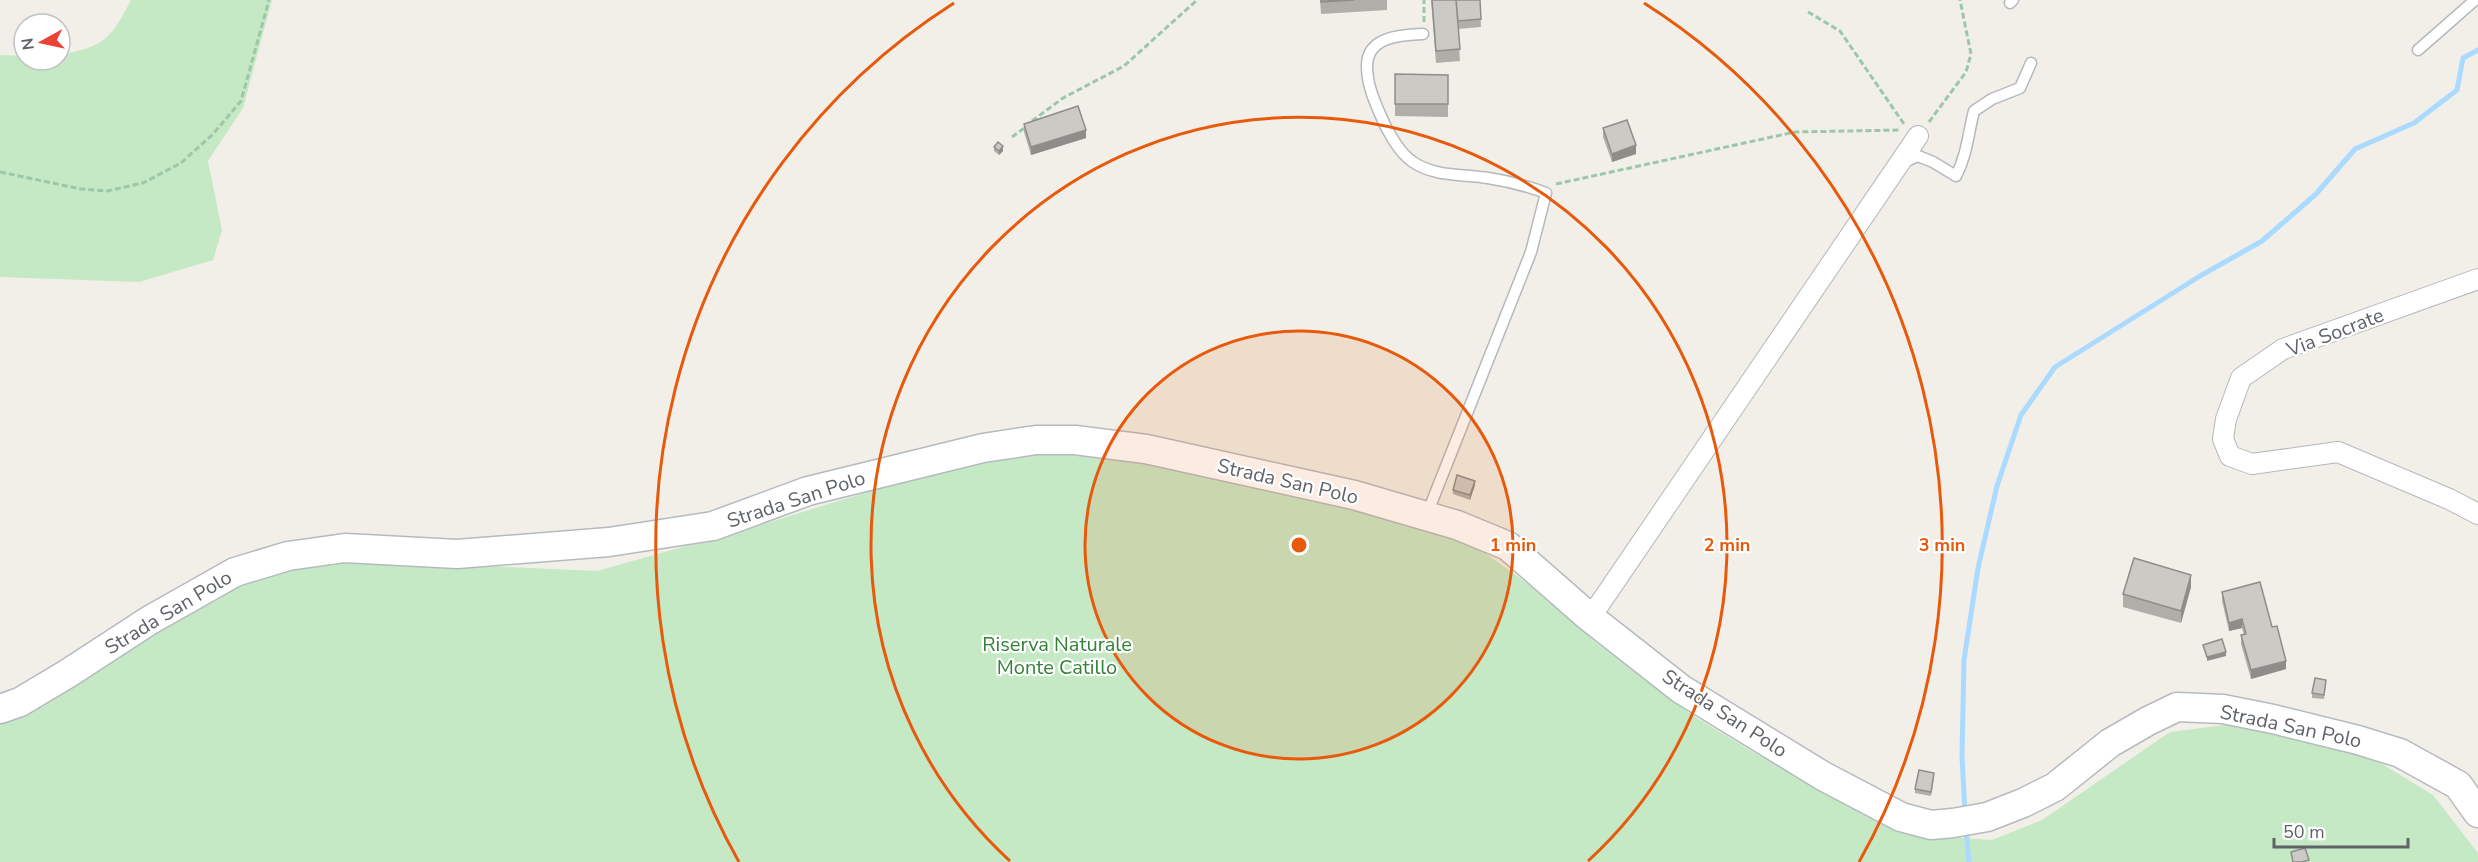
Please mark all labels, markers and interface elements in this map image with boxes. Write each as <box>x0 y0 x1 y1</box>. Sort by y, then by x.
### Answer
north arrow <box>12 12 72 72</box>
text: N <box>16 36 40 51</box>
street label: Via Socrate <box>2282 302 2388 364</box>
street label: Strada San Polo <box>1215 452 1361 511</box>
street label: Strada San Polo <box>724 464 869 535</box>
text: 1 min <box>1490 533 1536 557</box>
text: 2 min <box>1704 533 1750 557</box>
text: 3 min <box>1919 533 1965 557</box>
centre of rings <box>1289 535 1309 555</box>
street label: Strada San Polo <box>100 564 237 661</box>
park label: Riserva Naturale Monte Catillo <box>982 631 1132 681</box>
street label: Strada San Polo <box>1657 663 1792 764</box>
street label: Strada San Polo <box>2218 698 2364 755</box>
scale bar <box>2274 811 2408 849</box>
text: 50 m <box>2283 820 2325 844</box>

